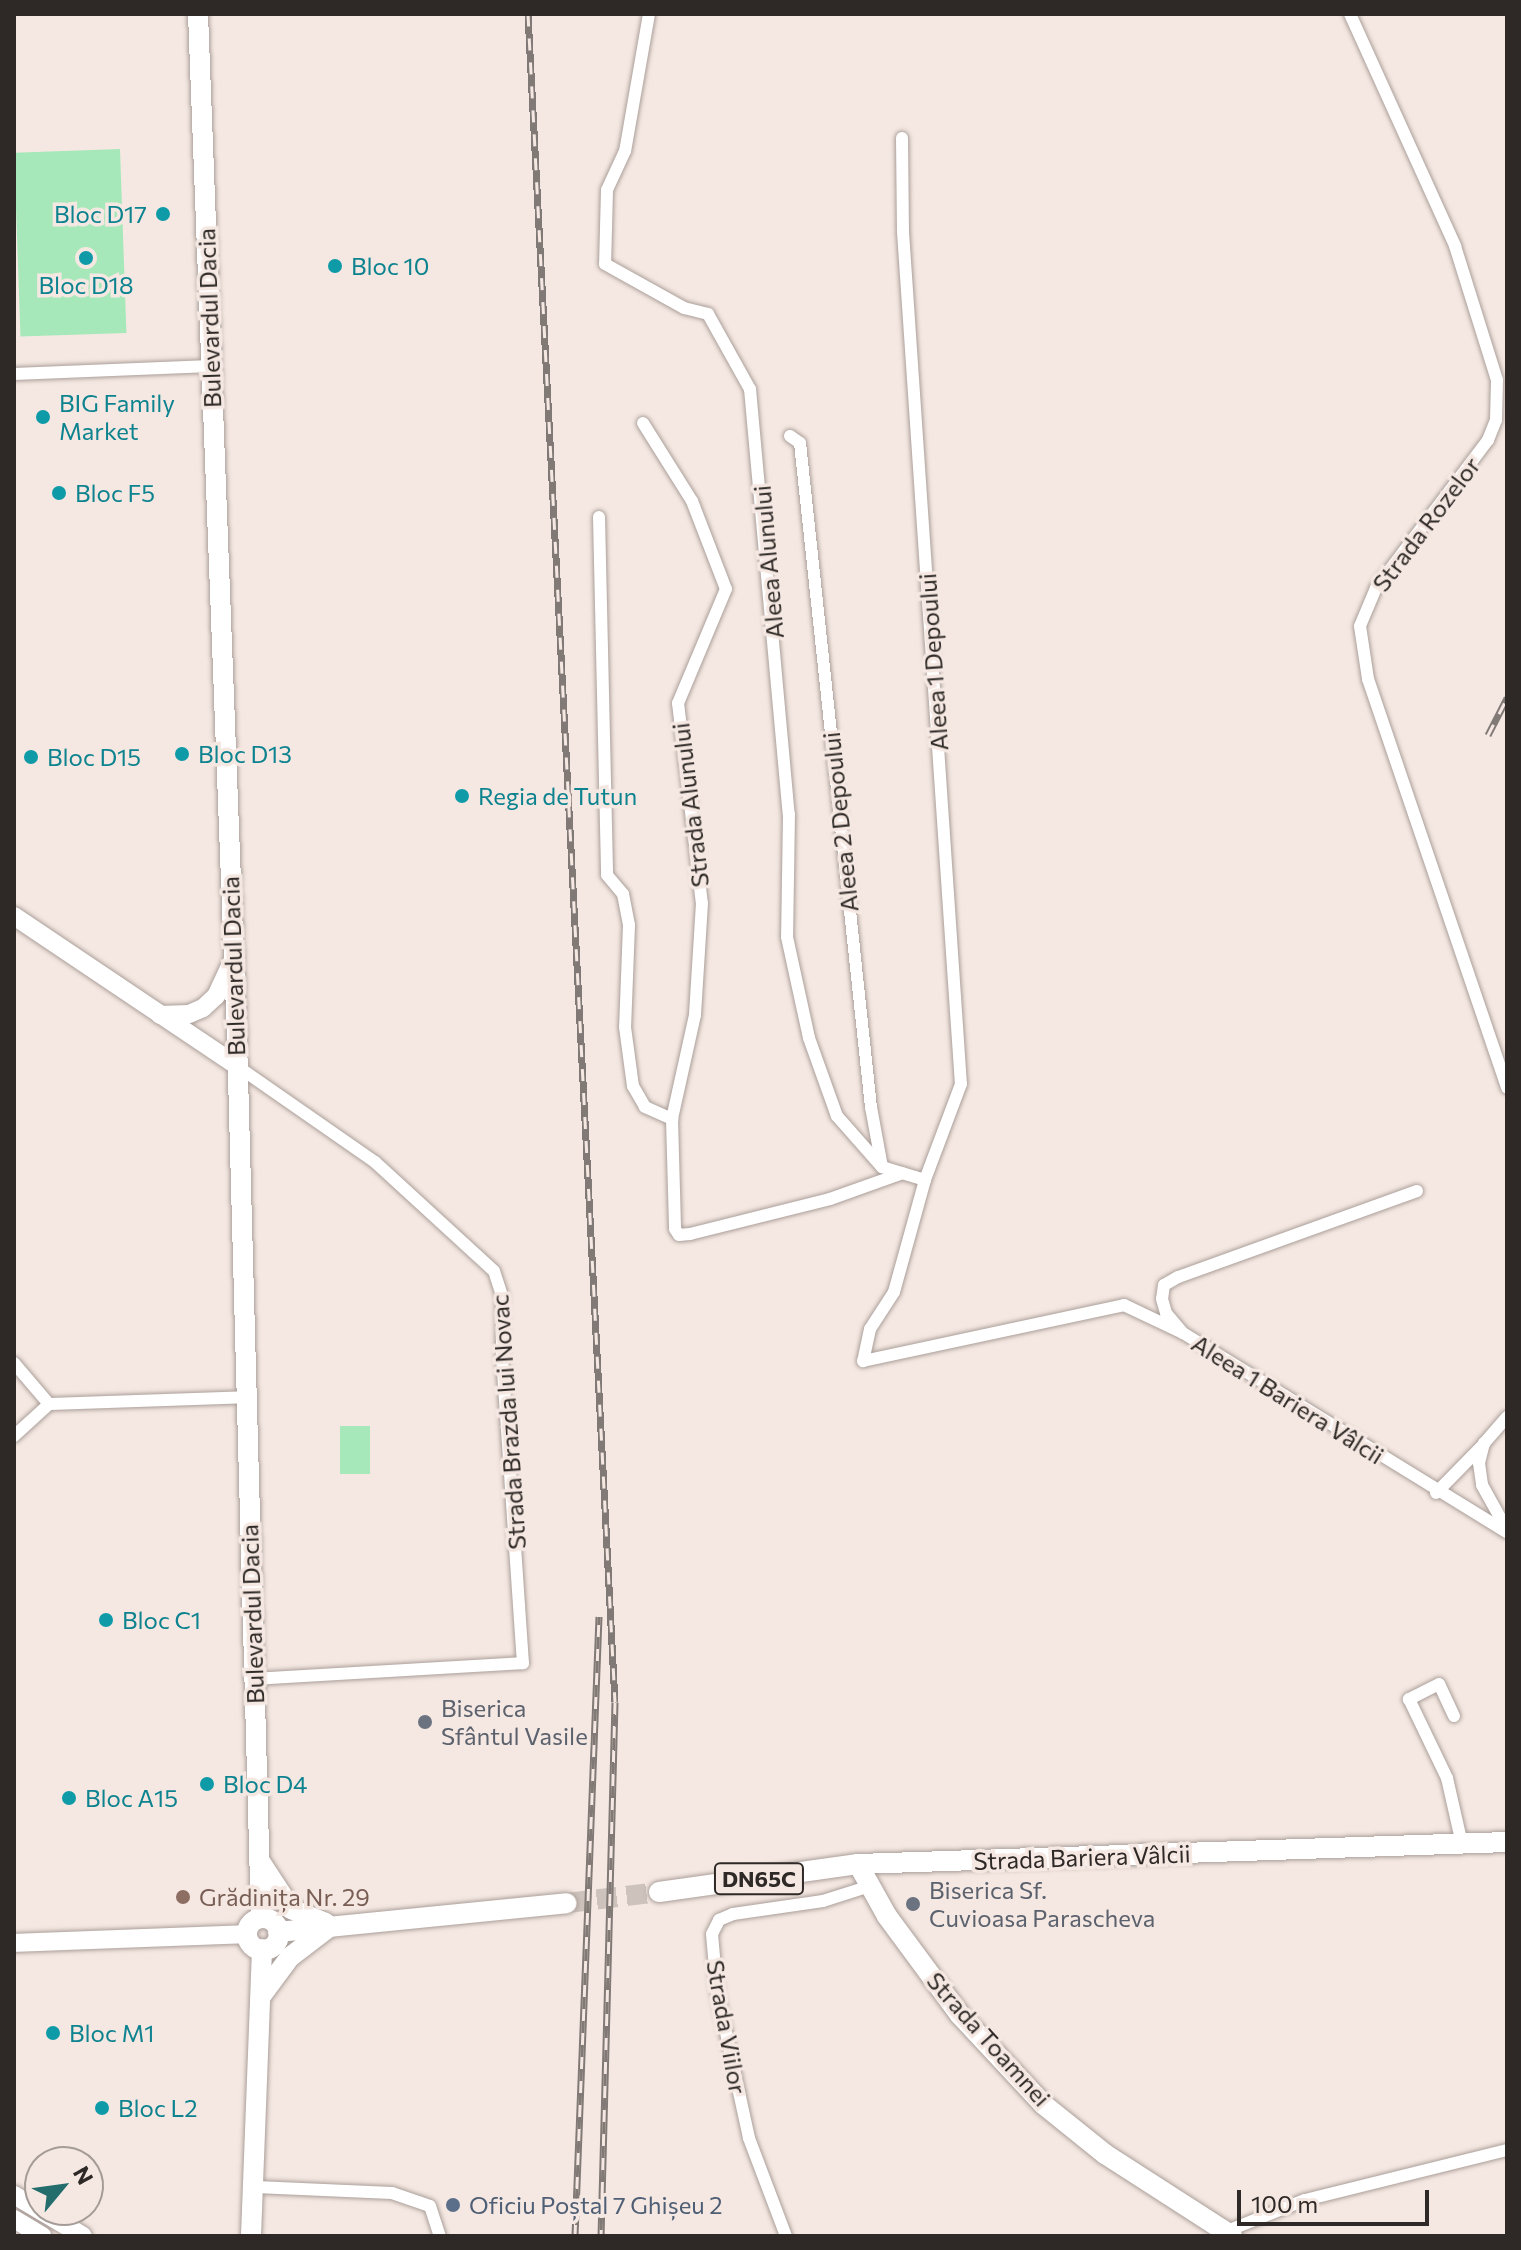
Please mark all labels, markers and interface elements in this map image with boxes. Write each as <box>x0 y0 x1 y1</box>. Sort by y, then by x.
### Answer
place label: Bloc D17 <box>54 200 147 228</box>
marker: Bloc D17 <box>154 205 172 223</box>
street label: Bulevardul Dacia <box>191 228 227 408</box>
marker: Bloc D18 <box>77 249 95 267</box>
place label: Bloc 10 <box>351 252 429 280</box>
marker: Bloc 10 <box>326 257 344 275</box>
place label: Bloc D18 <box>39 271 133 299</box>
place label: BIG Family Market <box>59 389 175 445</box>
marker: BIG Family Market <box>34 408 52 426</box>
street label: Strada Rozelor <box>1366 451 1486 597</box>
place label: Bloc F5 <box>75 479 155 507</box>
marker: Bloc F5 <box>50 484 68 502</box>
street label: Aleea Alunului <box>747 484 789 640</box>
street label: Aleea 1 Depoului <box>912 572 954 752</box>
street label: Strada Alunului <box>666 721 714 889</box>
street label: Aleea 2 Depoului <box>816 731 864 913</box>
place label: Bloc D13 <box>198 740 292 768</box>
place label: Bloc D15 <box>47 743 141 771</box>
marker: Bloc D13 <box>173 745 191 763</box>
marker: Bloc D15 <box>22 748 40 766</box>
place label: Regia de Tutun <box>478 782 637 810</box>
marker: Regia de Tutun <box>453 787 471 805</box>
street label: Bulevardul Dacia <box>215 876 251 1056</box>
street label: Strada Brazda lui Novac <box>485 1293 531 1551</box>
street label: Aleea 1 Bariera Vâlcii <box>1187 1328 1389 1470</box>
street label: Bulevardul Dacia <box>234 1524 270 1704</box>
place label: Bloc C1 <box>122 1606 201 1634</box>
marker: Bloc C1 <box>97 1611 115 1629</box>
place label: Biserica Sfântul Vasile <box>441 1694 588 1750</box>
marker: Biserica Sfântul Vasile <box>416 1713 434 1731</box>
place label: Bloc D4 <box>223 1770 307 1798</box>
marker: Bloc D4 <box>198 1775 216 1793</box>
place label: Bloc A15 <box>85 1784 178 1812</box>
marker: Bloc A15 <box>60 1789 78 1807</box>
street label: Strada Bariera Vâlcii <box>973 1839 1191 1875</box>
road number: DN65C <box>713 1861 805 1897</box>
place label: Biserica Sf. Cuvioasa Parascheva <box>929 1876 1155 1932</box>
place label: Grădinița Nr. 29 <box>199 1883 370 1911</box>
marker: Grădinița Nr. 29 <box>174 1888 192 1906</box>
marker: Biserica Sf. Cuvioasa Parascheva <box>904 1895 922 1913</box>
street label: Strada Viilor <box>701 1958 753 2096</box>
street label: Strada Toamnei <box>921 1966 1057 2112</box>
place label: Bloc M1 <box>69 2019 155 2047</box>
marker: Bloc M1 <box>44 2024 62 2042</box>
place label: Bloc L2 <box>118 2094 197 2122</box>
marker: Bloc L2 <box>93 2099 111 2117</box>
north arrow <box>24 2146 104 2226</box>
text: N <box>68 2161 99 2189</box>
scale bar <box>1241 2174 1433 2224</box>
text: 100 m <box>1251 2189 1318 2218</box>
place label: Oficiu Poștal 7 Ghișeu 2 <box>469 2191 723 2219</box>
marker: Oficiu Poștal 7 Ghișeu 2 <box>444 2196 462 2214</box>

